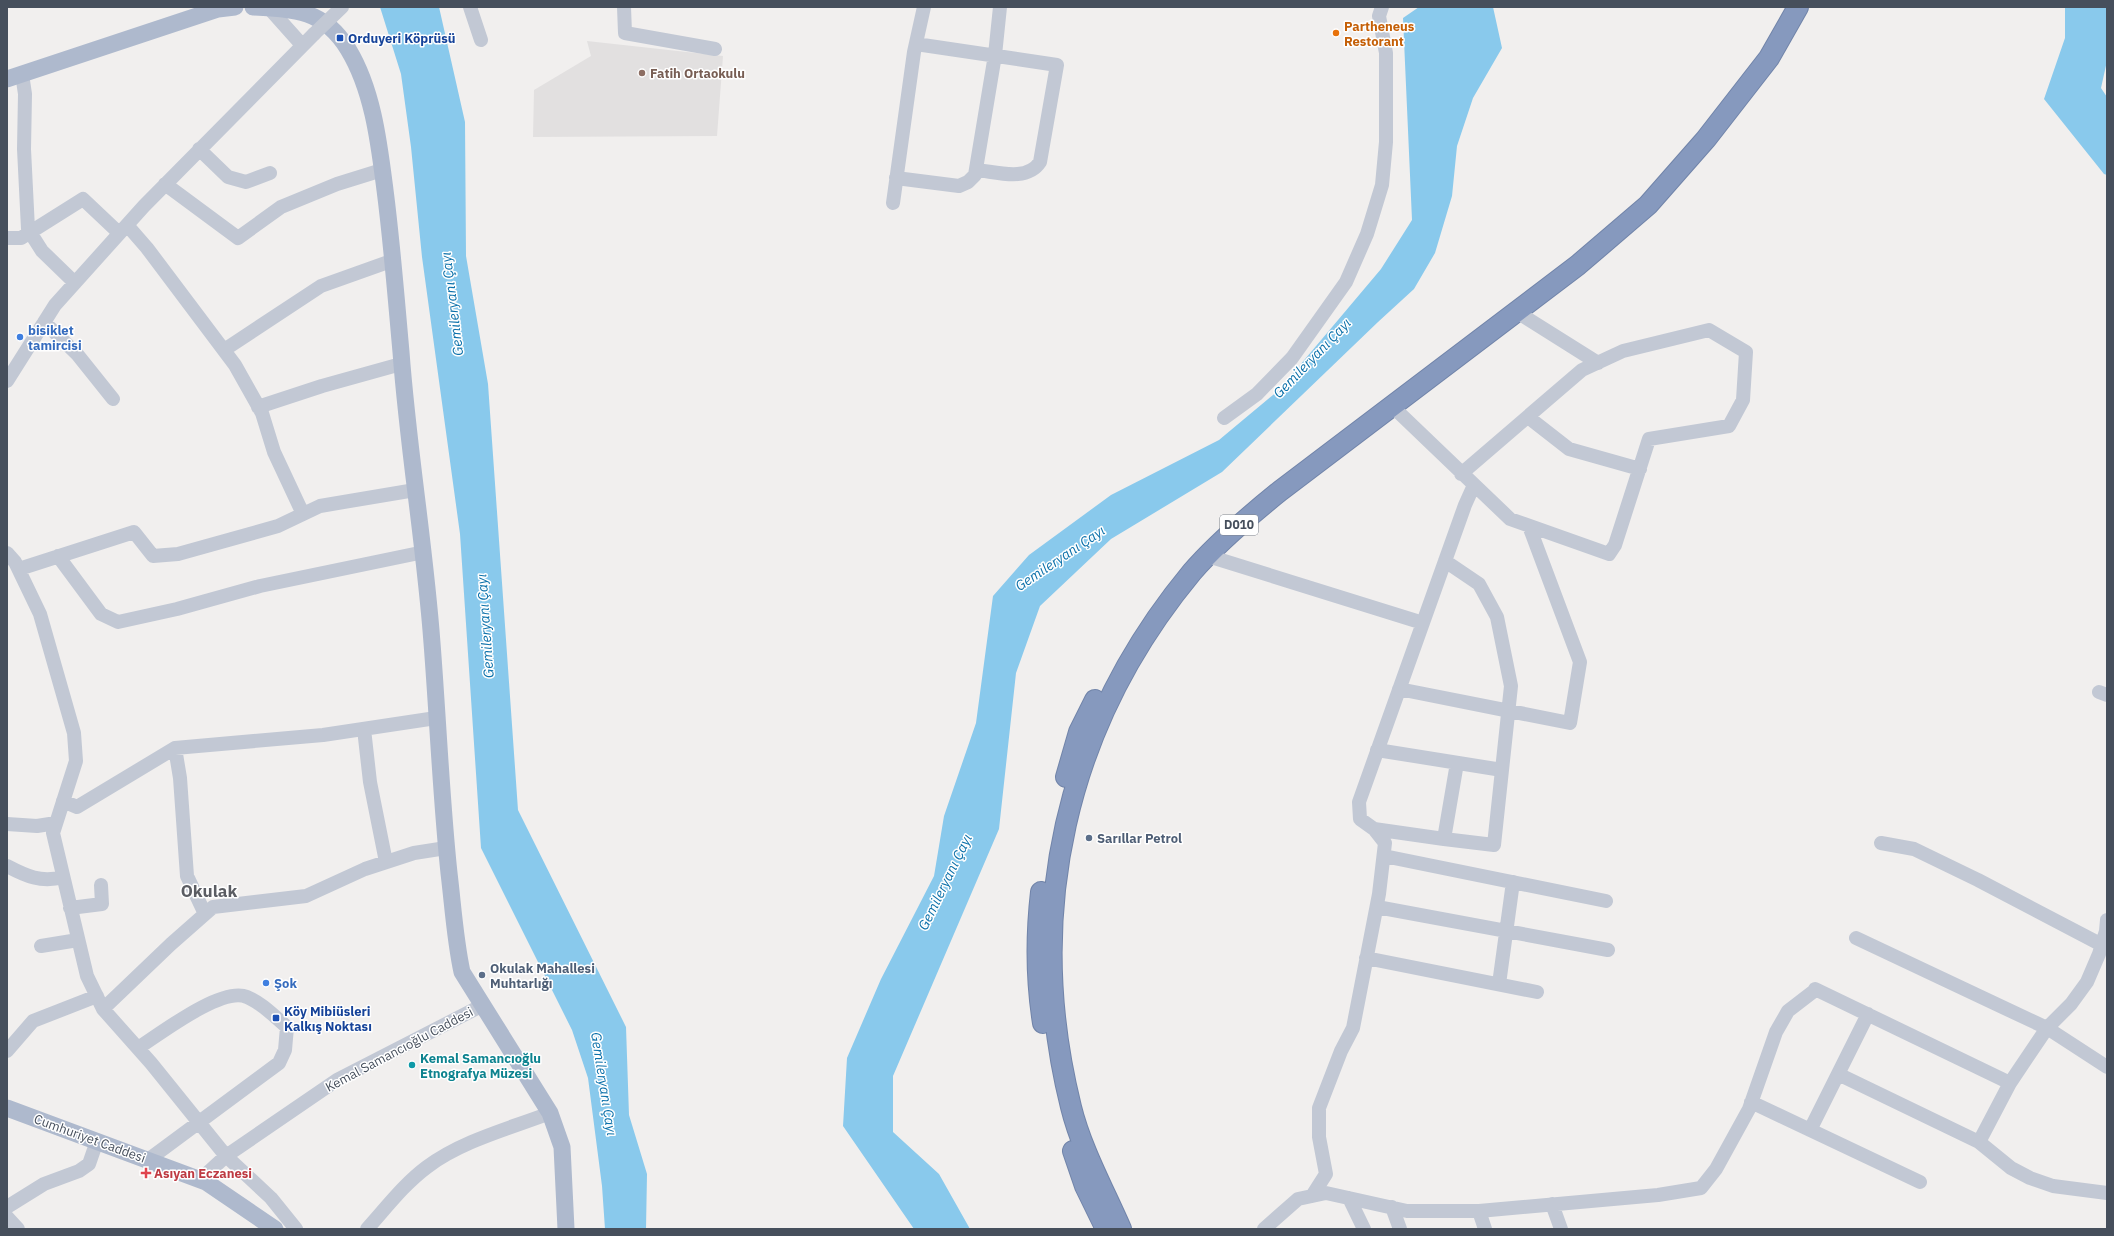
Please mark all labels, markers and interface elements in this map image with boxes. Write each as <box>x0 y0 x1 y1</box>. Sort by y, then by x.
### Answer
place label: Partheneus Restorant <box>1344 18 1415 50</box>
marker: Partheneus Restorant <box>1331 28 1341 38</box>
place label: Orduyeri Köprüsü <box>348 30 456 47</box>
marker: Orduyeri Köprüsü <box>335 33 345 43</box>
place label: Fatih Ortaokulu <box>650 65 745 82</box>
marker: Fatih Ortaokulu <box>637 68 647 78</box>
water label: Gemileryanı Çayı <box>437 251 467 357</box>
water label: Gemileryanı Çayı <box>1269 314 1355 402</box>
place label: bisiklet tamircisi <box>28 322 82 354</box>
marker: bisiklet tamircisi <box>15 332 25 342</box>
road number: D010 <box>1220 515 1258 535</box>
water label: Gemileryanı Çayı <box>1012 521 1109 595</box>
water label: Gemileryanı Çayı <box>472 573 498 679</box>
place label: Sarıllar Petrol <box>1097 830 1182 847</box>
water label: Gemileryanı Çayı <box>914 831 976 933</box>
marker: Sarıllar Petrol <box>1084 833 1094 843</box>
district label: Okulak <box>181 880 237 902</box>
place label: Okulak Mahallesi Muhtarlığı <box>490 960 595 992</box>
marker: Okulak Mahallesi Muhtarlığı <box>477 970 487 980</box>
place label: Şok <box>274 975 297 992</box>
marker: Şok <box>261 978 271 988</box>
place label: Köy Mibiüsleri Kalkış Noktası <box>284 1003 372 1035</box>
street label: Kemal Samancıoğlu Caddesi <box>322 1003 476 1096</box>
marker: Köy Mibiüsleri Kalkış Noktası <box>271 1013 281 1023</box>
water label: Gemileryanı Çayı <box>587 1031 621 1137</box>
place label: Kemal Samancıoğlu Etnografya Müzesi <box>420 1050 541 1082</box>
marker: Kemal Samancıoğlu Etnografya Müzesi <box>407 1060 417 1070</box>
street label: Cumhuriyet Caddesi <box>32 1110 148 1167</box>
place label: Asıyan Eczanesi <box>154 1165 252 1182</box>
marker: Asıyan Eczanesi <box>141 1168 151 1178</box>

